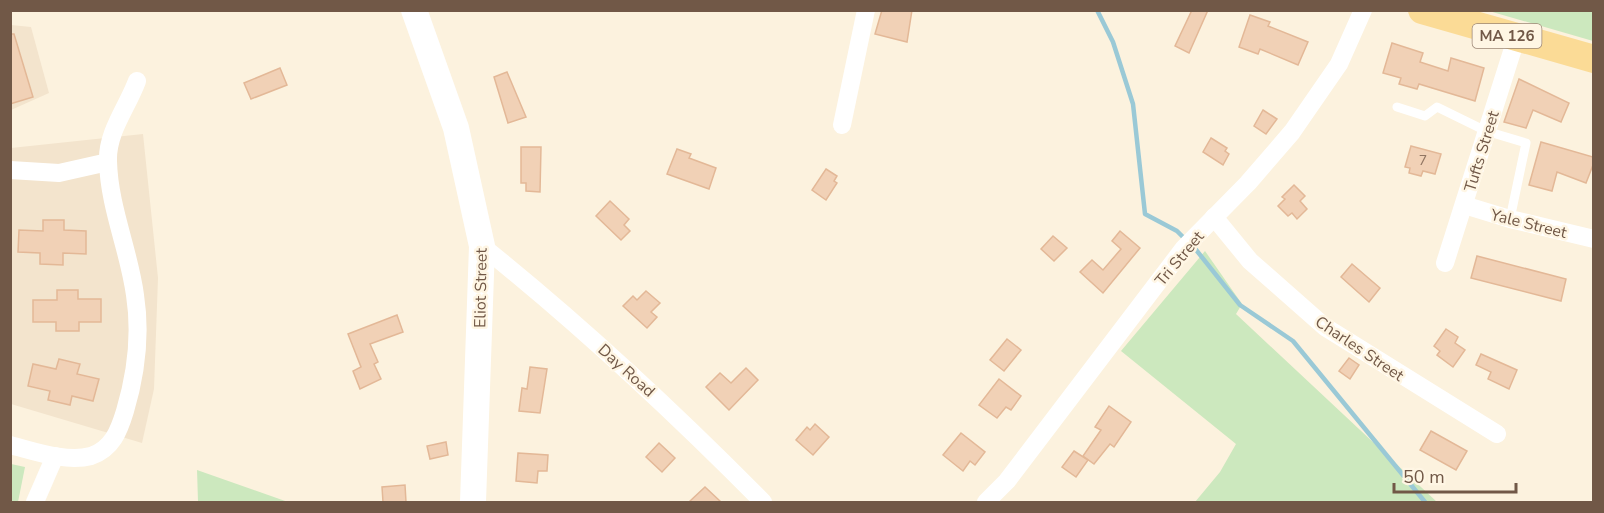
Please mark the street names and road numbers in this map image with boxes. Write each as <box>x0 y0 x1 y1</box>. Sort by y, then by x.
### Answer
road number: MA 126 <box>1472 24 1541 48</box>
street label: Tufts Street <box>1459 108 1505 194</box>
street label: Yale Street <box>1487 204 1570 244</box>
street label: Tri Street <box>1150 226 1210 291</box>
street label: Eliot Street <box>469 247 493 328</box>
street label: Charles Street <box>1311 311 1408 387</box>
street label: Day Road <box>593 339 660 402</box>

